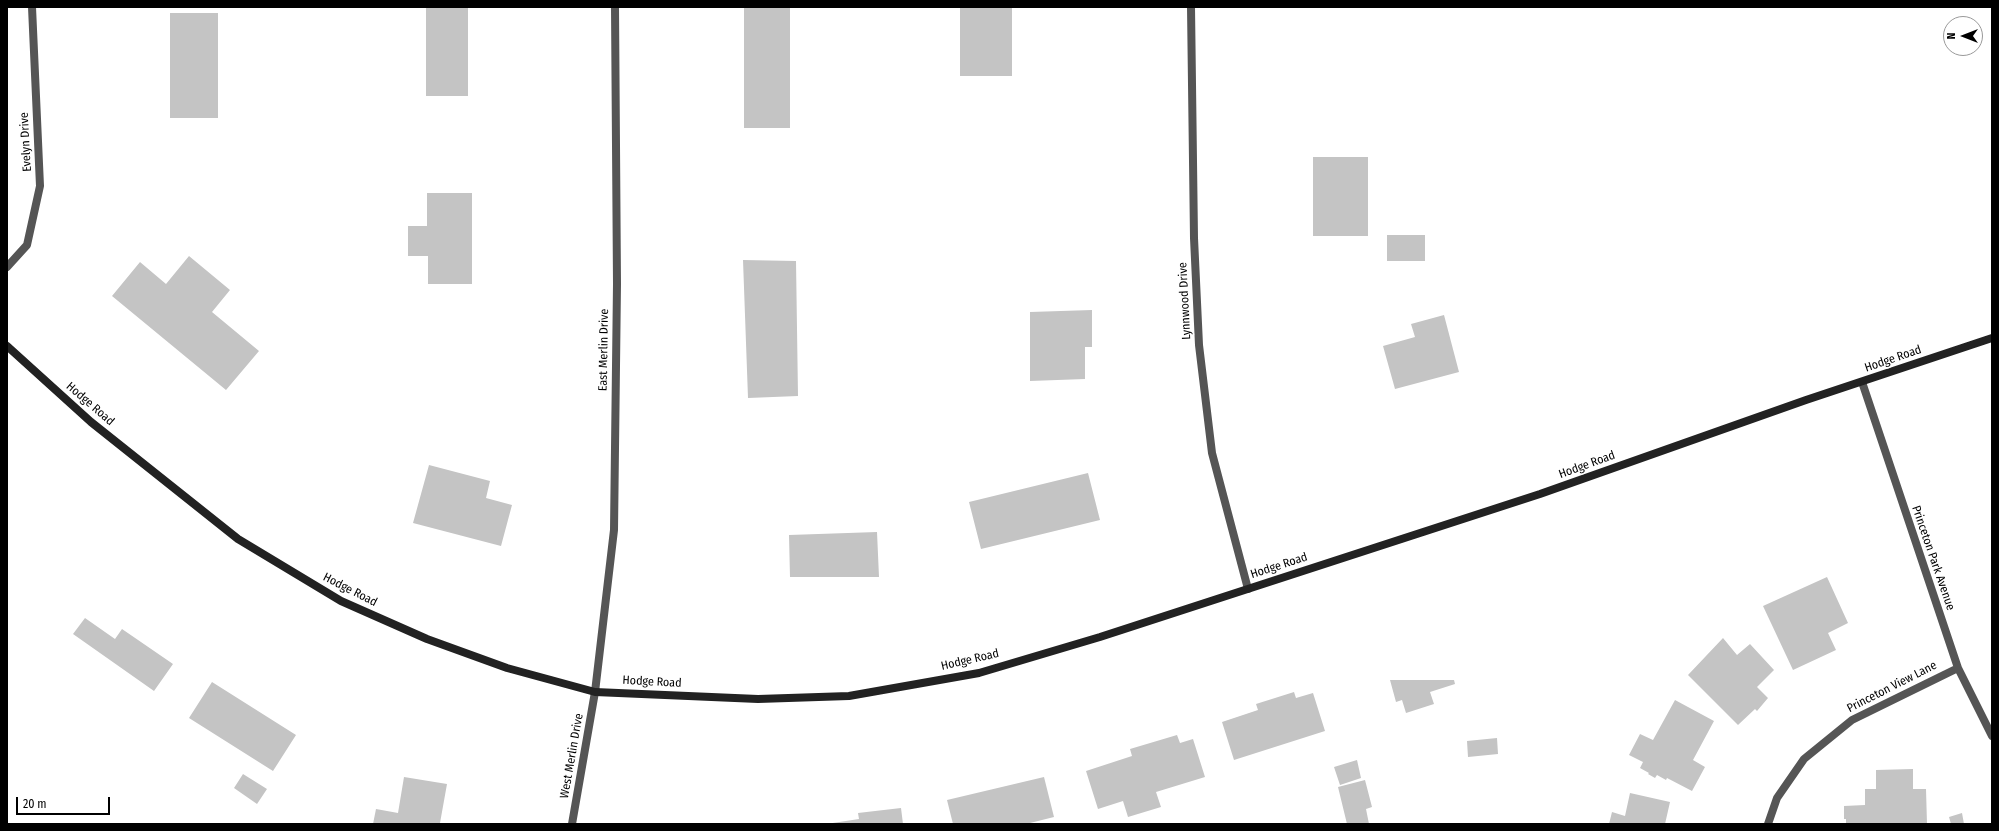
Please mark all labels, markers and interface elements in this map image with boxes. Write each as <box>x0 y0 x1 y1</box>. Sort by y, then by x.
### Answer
north arrow <box>1943 16 1983 56</box>
text: N <box>1945 33 1958 39</box>
street label: Evelyn Drive <box>17 112 35 172</box>
street label: Lynnwood Drive <box>1176 262 1194 340</box>
street label: East Merlin Drive <box>596 309 612 391</box>
street label: Hodge Road <box>1863 343 1923 375</box>
street label: Hodge Road <box>63 379 117 429</box>
street label: Hodge Road <box>1557 448 1617 482</box>
street label: Princeton Park Avenue <box>1908 504 1958 612</box>
street label: Hodge Road <box>1249 550 1309 582</box>
street label: Hodge Road <box>320 570 380 610</box>
street label: Hodge Road <box>940 646 1000 674</box>
street label: Princeton View Lane <box>1845 658 1939 716</box>
street label: Hodge Road <box>622 673 682 691</box>
street label: West Merlin Drive <box>557 712 587 800</box>
scale bar <box>18 789 112 815</box>
text: 20 m <box>23 797 47 811</box>

